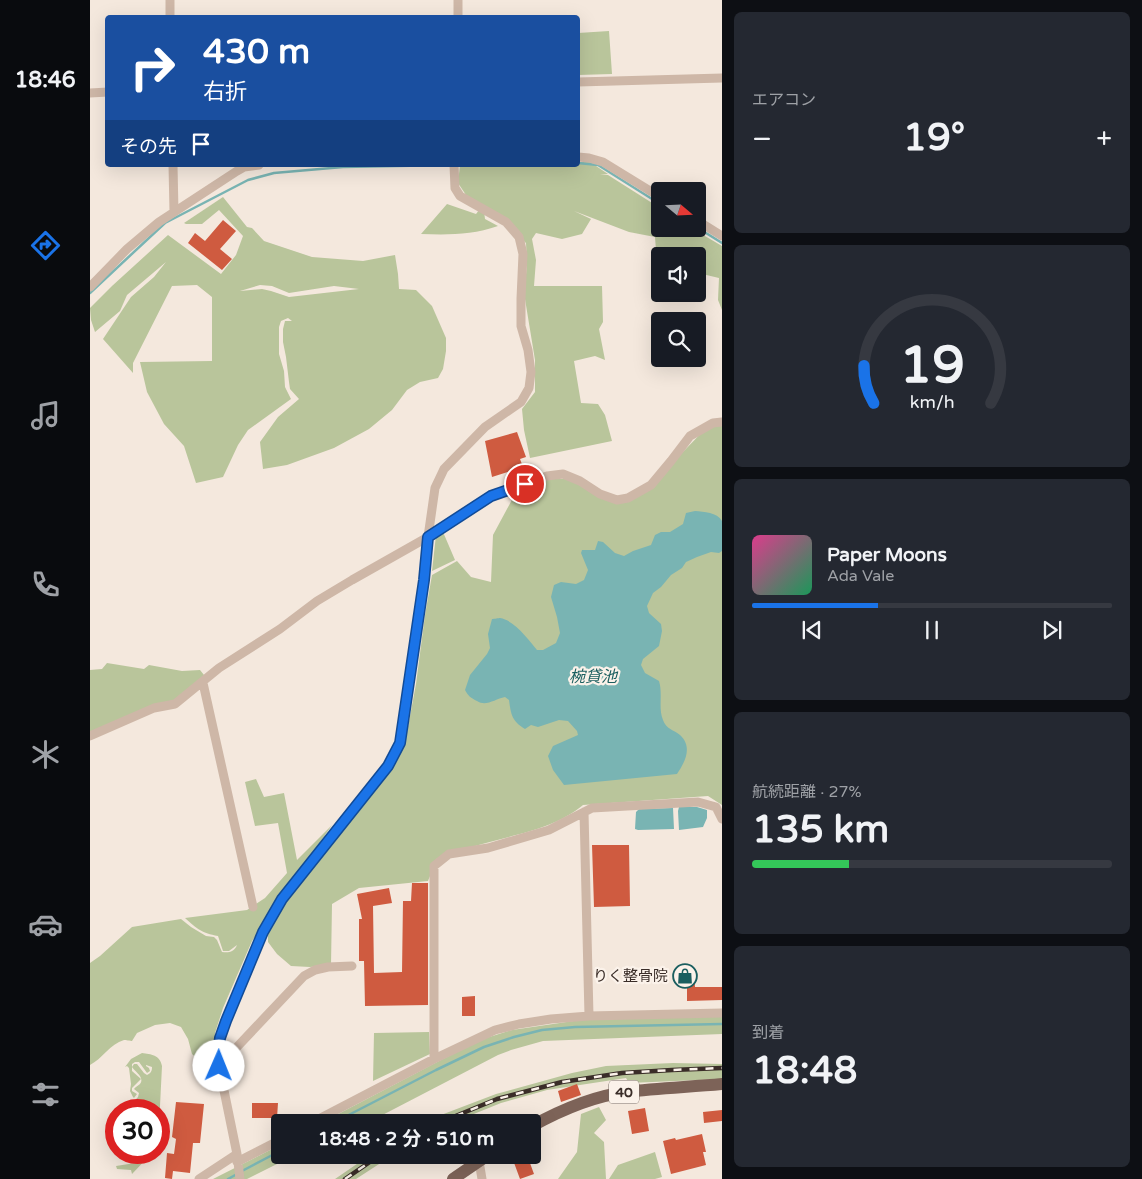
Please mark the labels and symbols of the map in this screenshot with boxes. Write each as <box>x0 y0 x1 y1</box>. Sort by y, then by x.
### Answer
north arrow <box>651 182 706 238</box>
pin <box>504 463 546 505</box>
water label: 椀貸池 <box>569 667 619 687</box>
shop icon: りく整骨院 <box>672 963 698 989</box>
place label: りく整骨院 <box>593 967 668 985</box>
position arrow <box>192 1039 244 1091</box>
road number: 40 <box>609 1080 639 1104</box>
speed limit sign: 30 <box>105 1099 170 1164</box>

